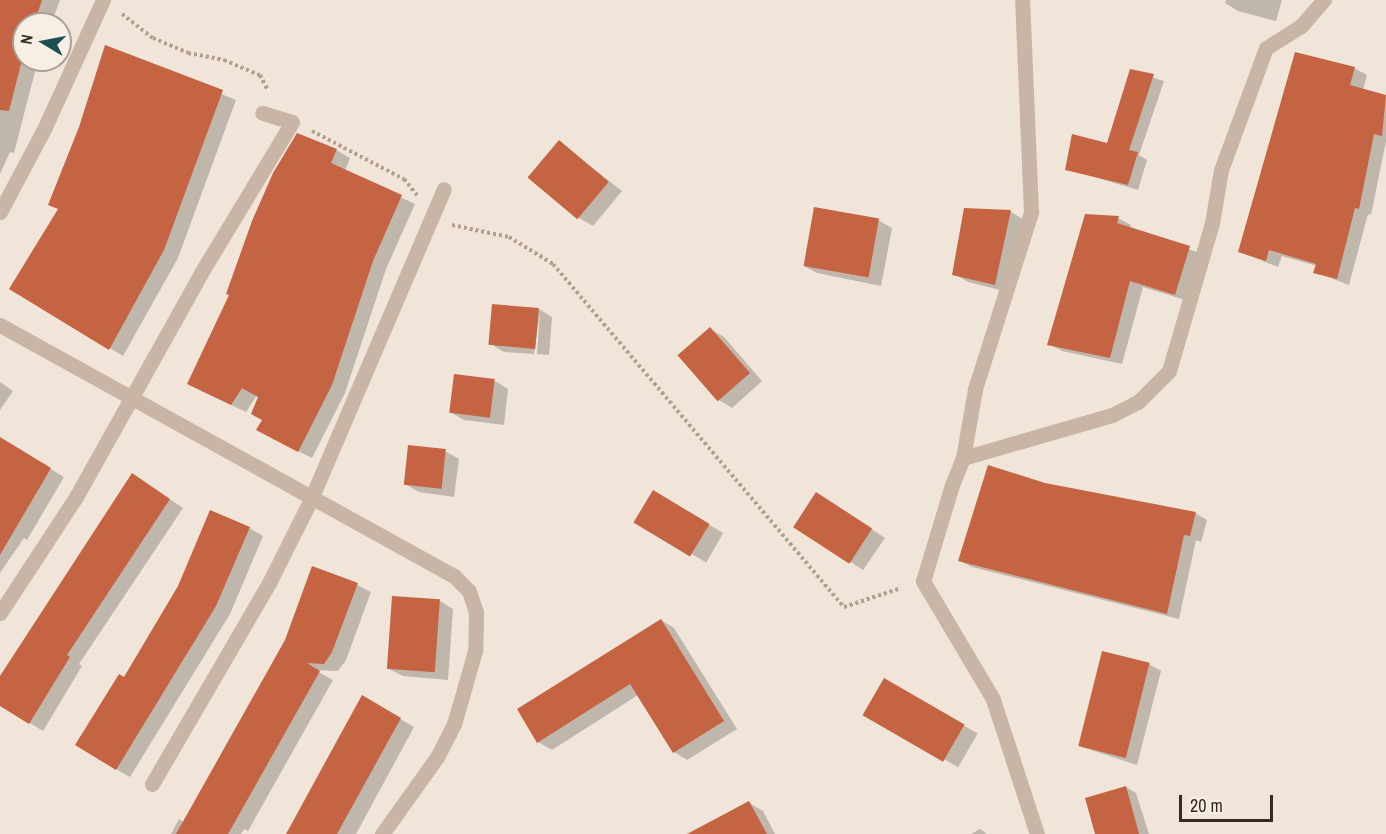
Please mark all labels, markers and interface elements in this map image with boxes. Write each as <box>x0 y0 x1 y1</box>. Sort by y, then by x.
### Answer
north arrow <box>12 12 72 72</box>
text: N <box>15 33 38 46</box>
scale bar <box>1182 783 1276 821</box>
text: 20 m <box>1190 793 1223 818</box>

